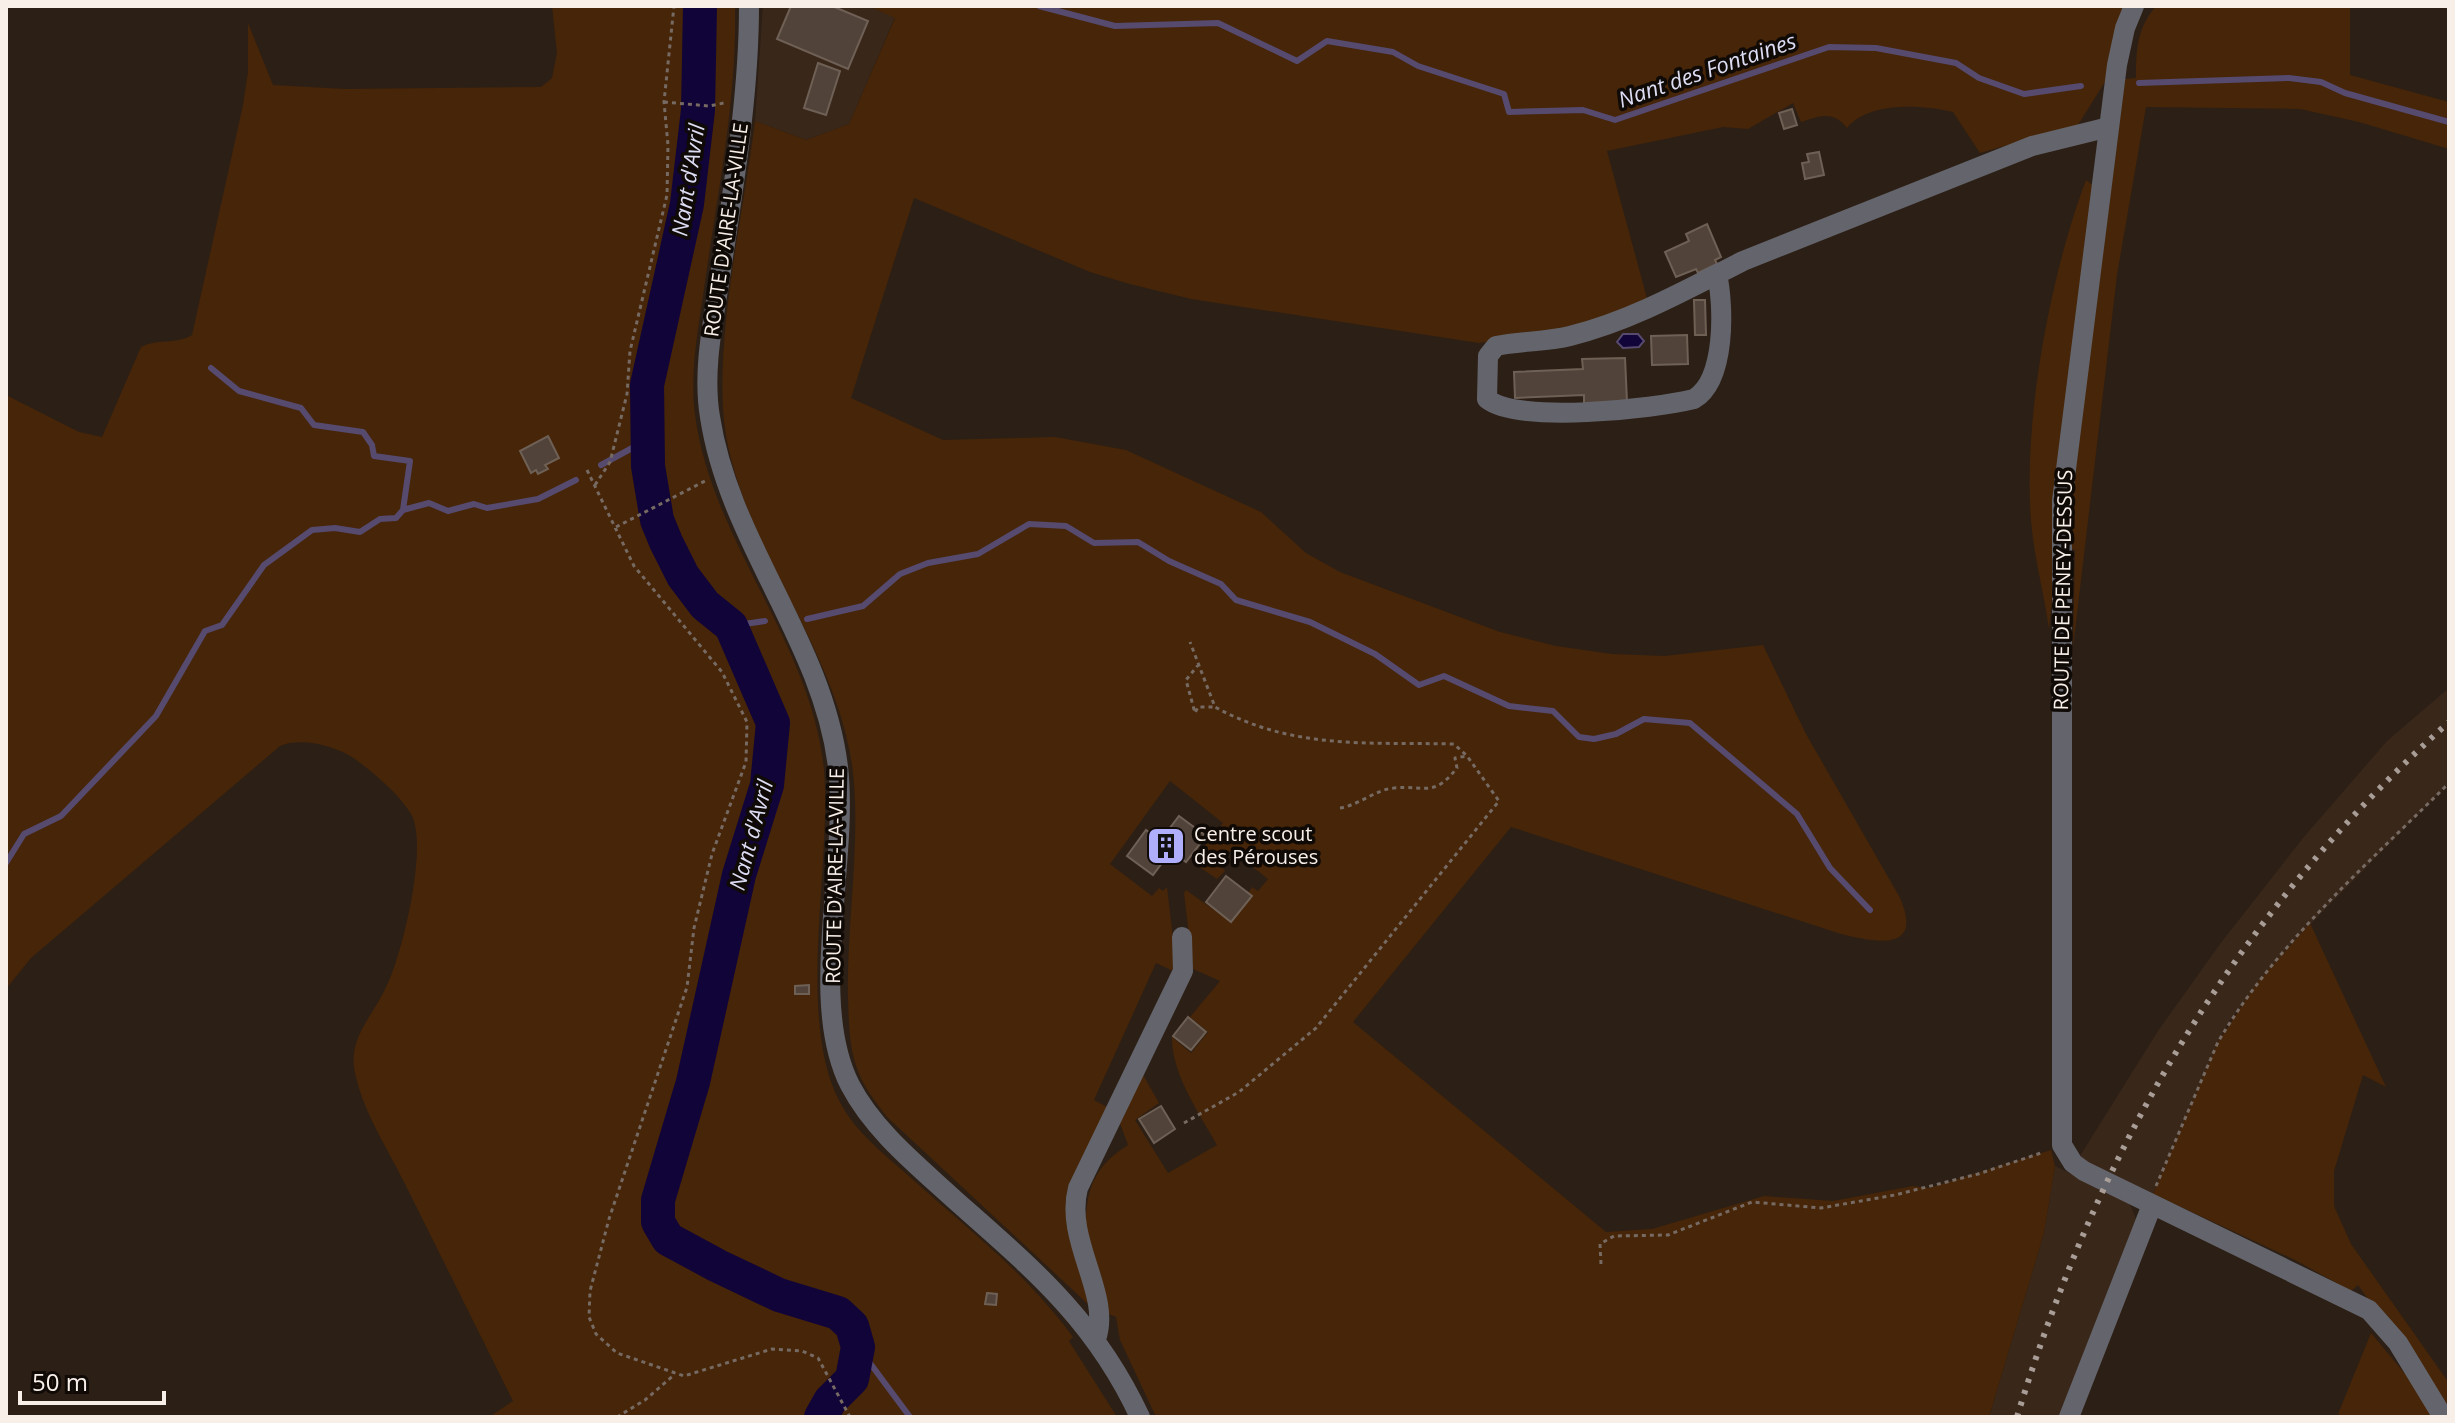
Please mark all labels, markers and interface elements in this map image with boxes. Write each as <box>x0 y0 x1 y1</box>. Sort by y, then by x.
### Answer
water label: Nant des Fontaines <box>1614 24 1800 114</box>
water label: Nant d'Avril <box>663 121 711 238</box>
street label: ROUTE D'AIRE-LA-VILLE <box>697 121 754 339</box>
street label: ROUTE DE PENEY-DESSUS <box>2047 469 2078 711</box>
street label: ROUTE D'AIRE-LA-VILLE <box>819 768 850 984</box>
water label: Nant d'Avril <box>721 776 779 893</box>
place label: Centre scout des Pérouses <box>1194 820 1318 870</box>
building icon: Centre scout des Pérouses <box>1145 825 1187 867</box>
scale bar <box>20 1355 164 1405</box>
text: 50 m <box>32 1365 88 1398</box>

